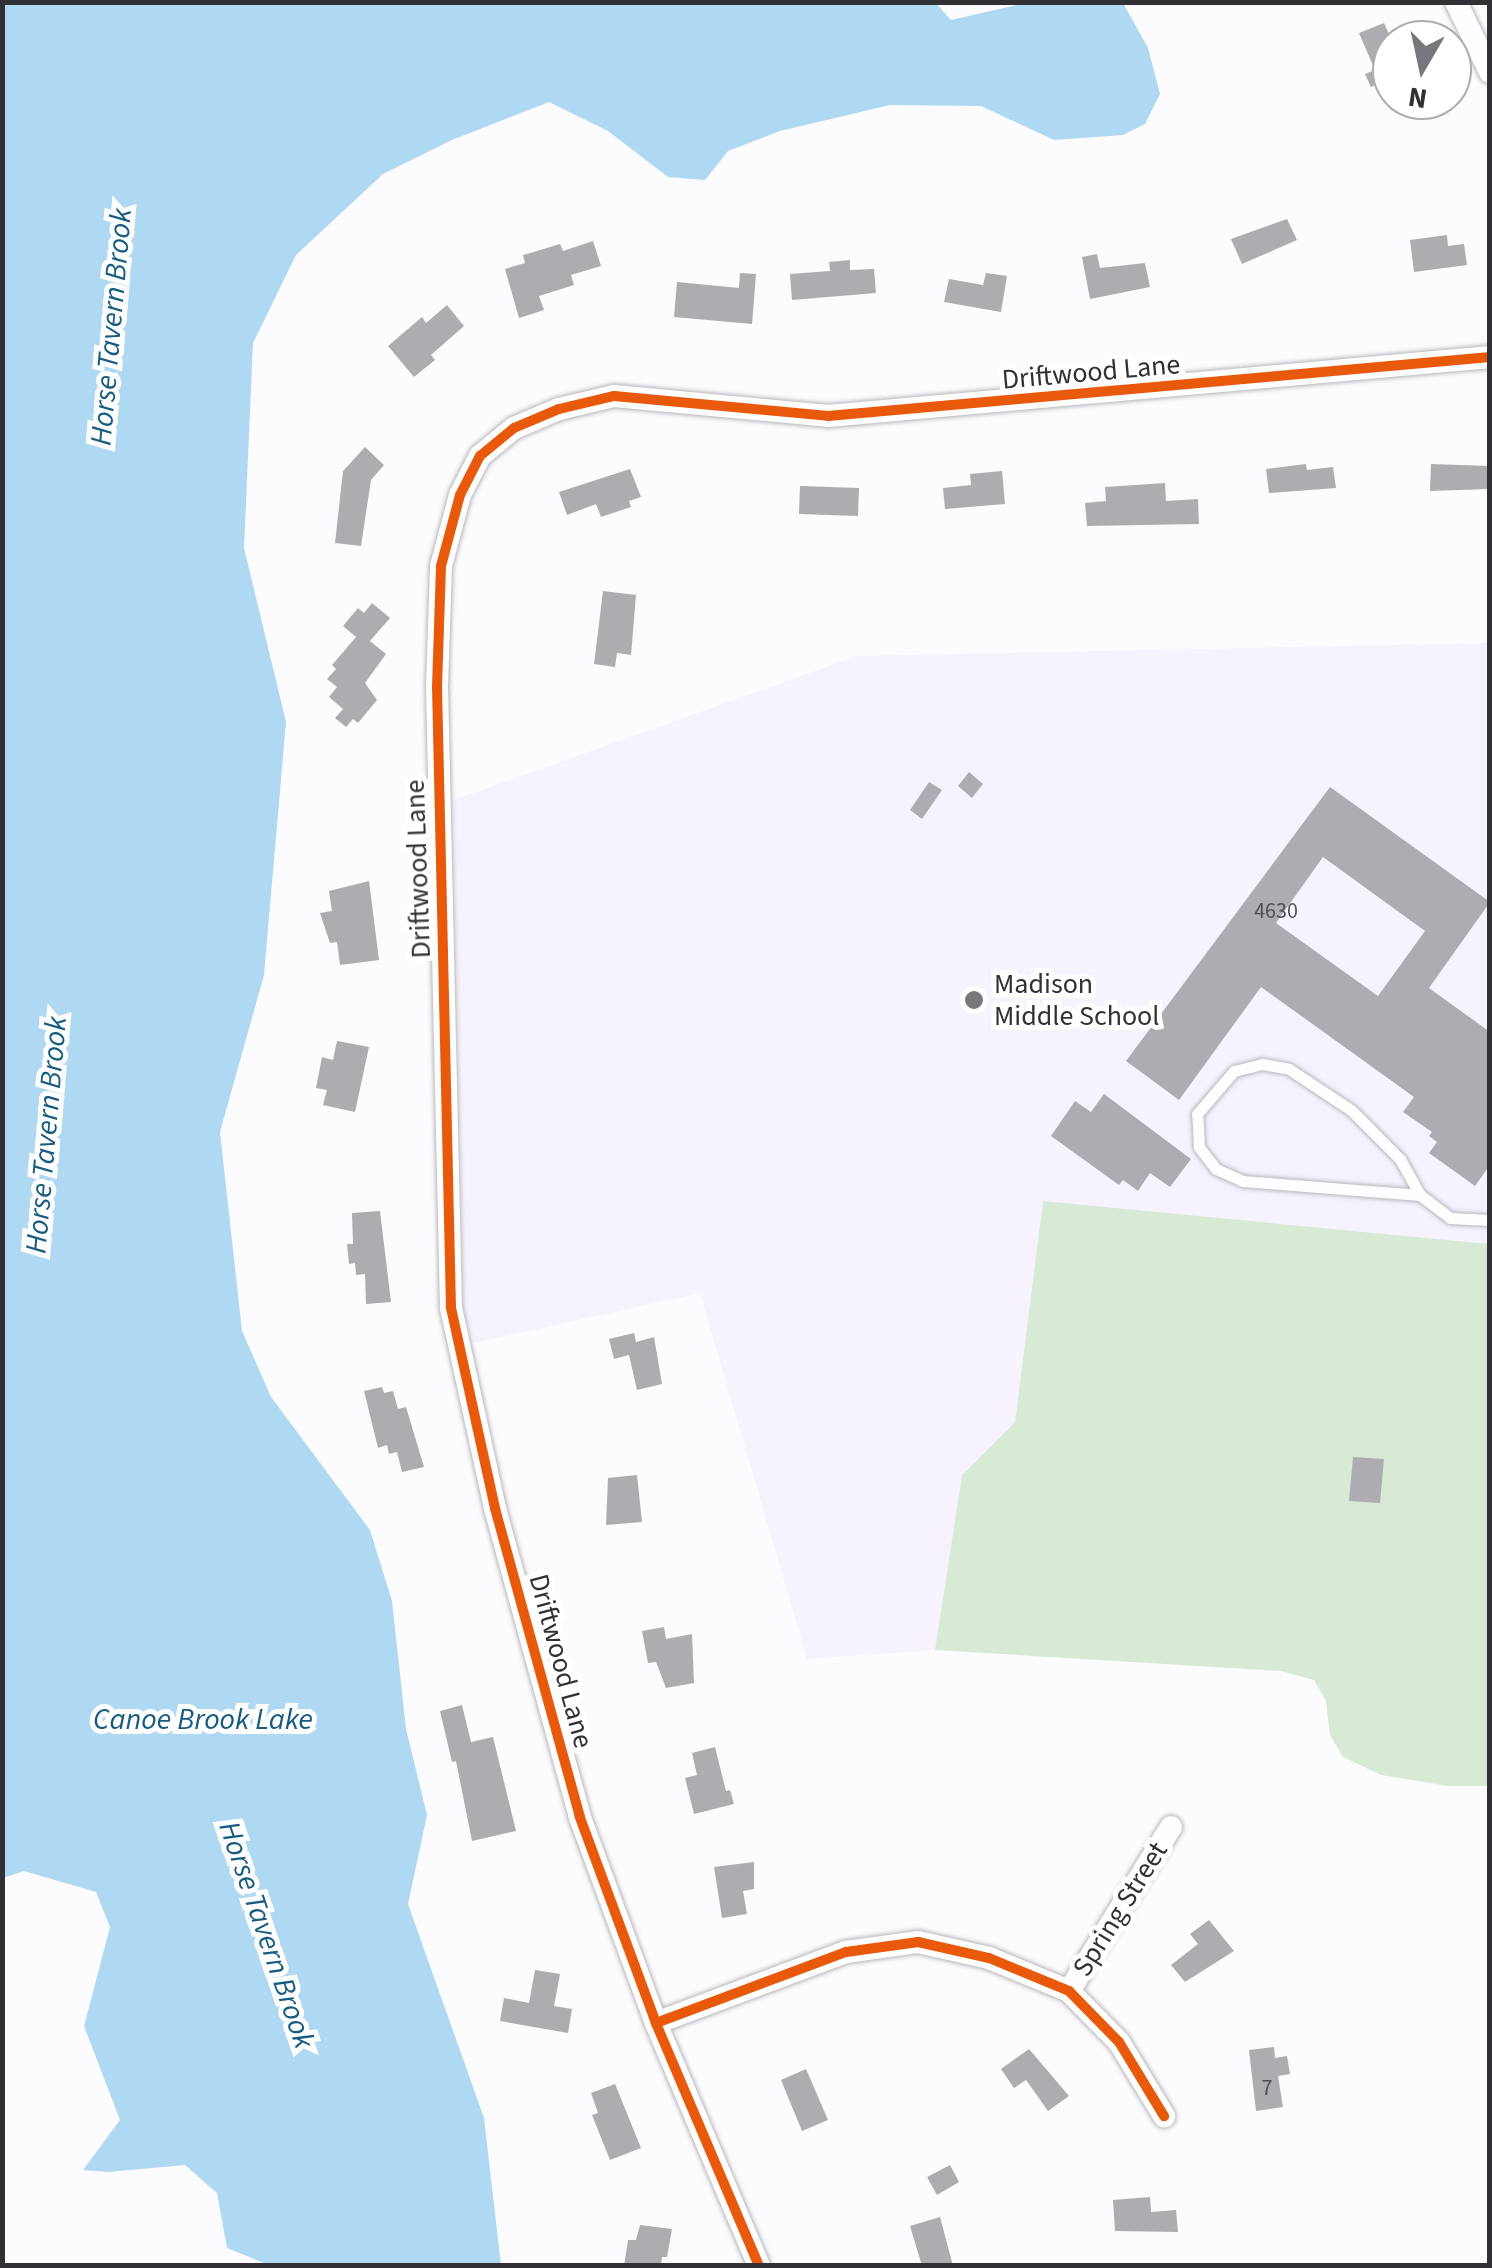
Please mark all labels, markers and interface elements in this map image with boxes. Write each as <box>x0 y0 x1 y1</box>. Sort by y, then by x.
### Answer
north arrow <box>1372 20 1472 120</box>
text: N <box>1405 76 1430 119</box>
water label: Horse Tavern Brook <box>84 207 140 447</box>
street label: Driftwood Lane <box>1000 347 1182 397</box>
street label: Driftwood Lane <box>398 779 438 959</box>
house number: 4630 <box>1254 899 1298 925</box>
place label: Madison Middle School <box>994 967 1159 1033</box>
marker: Madison Middle School <box>963 989 985 1011</box>
water label: Horse Tavern Brook <box>19 1015 75 1255</box>
street label: Driftwood Lane <box>522 1570 600 1752</box>
water label: Canoe Brook Lake <box>93 1702 313 1738</box>
water label: Horse Tavern Brook <box>210 1817 322 2053</box>
street label: Spring Street <box>1065 1836 1175 1982</box>
house number: 7 <box>1262 2076 1272 2102</box>

